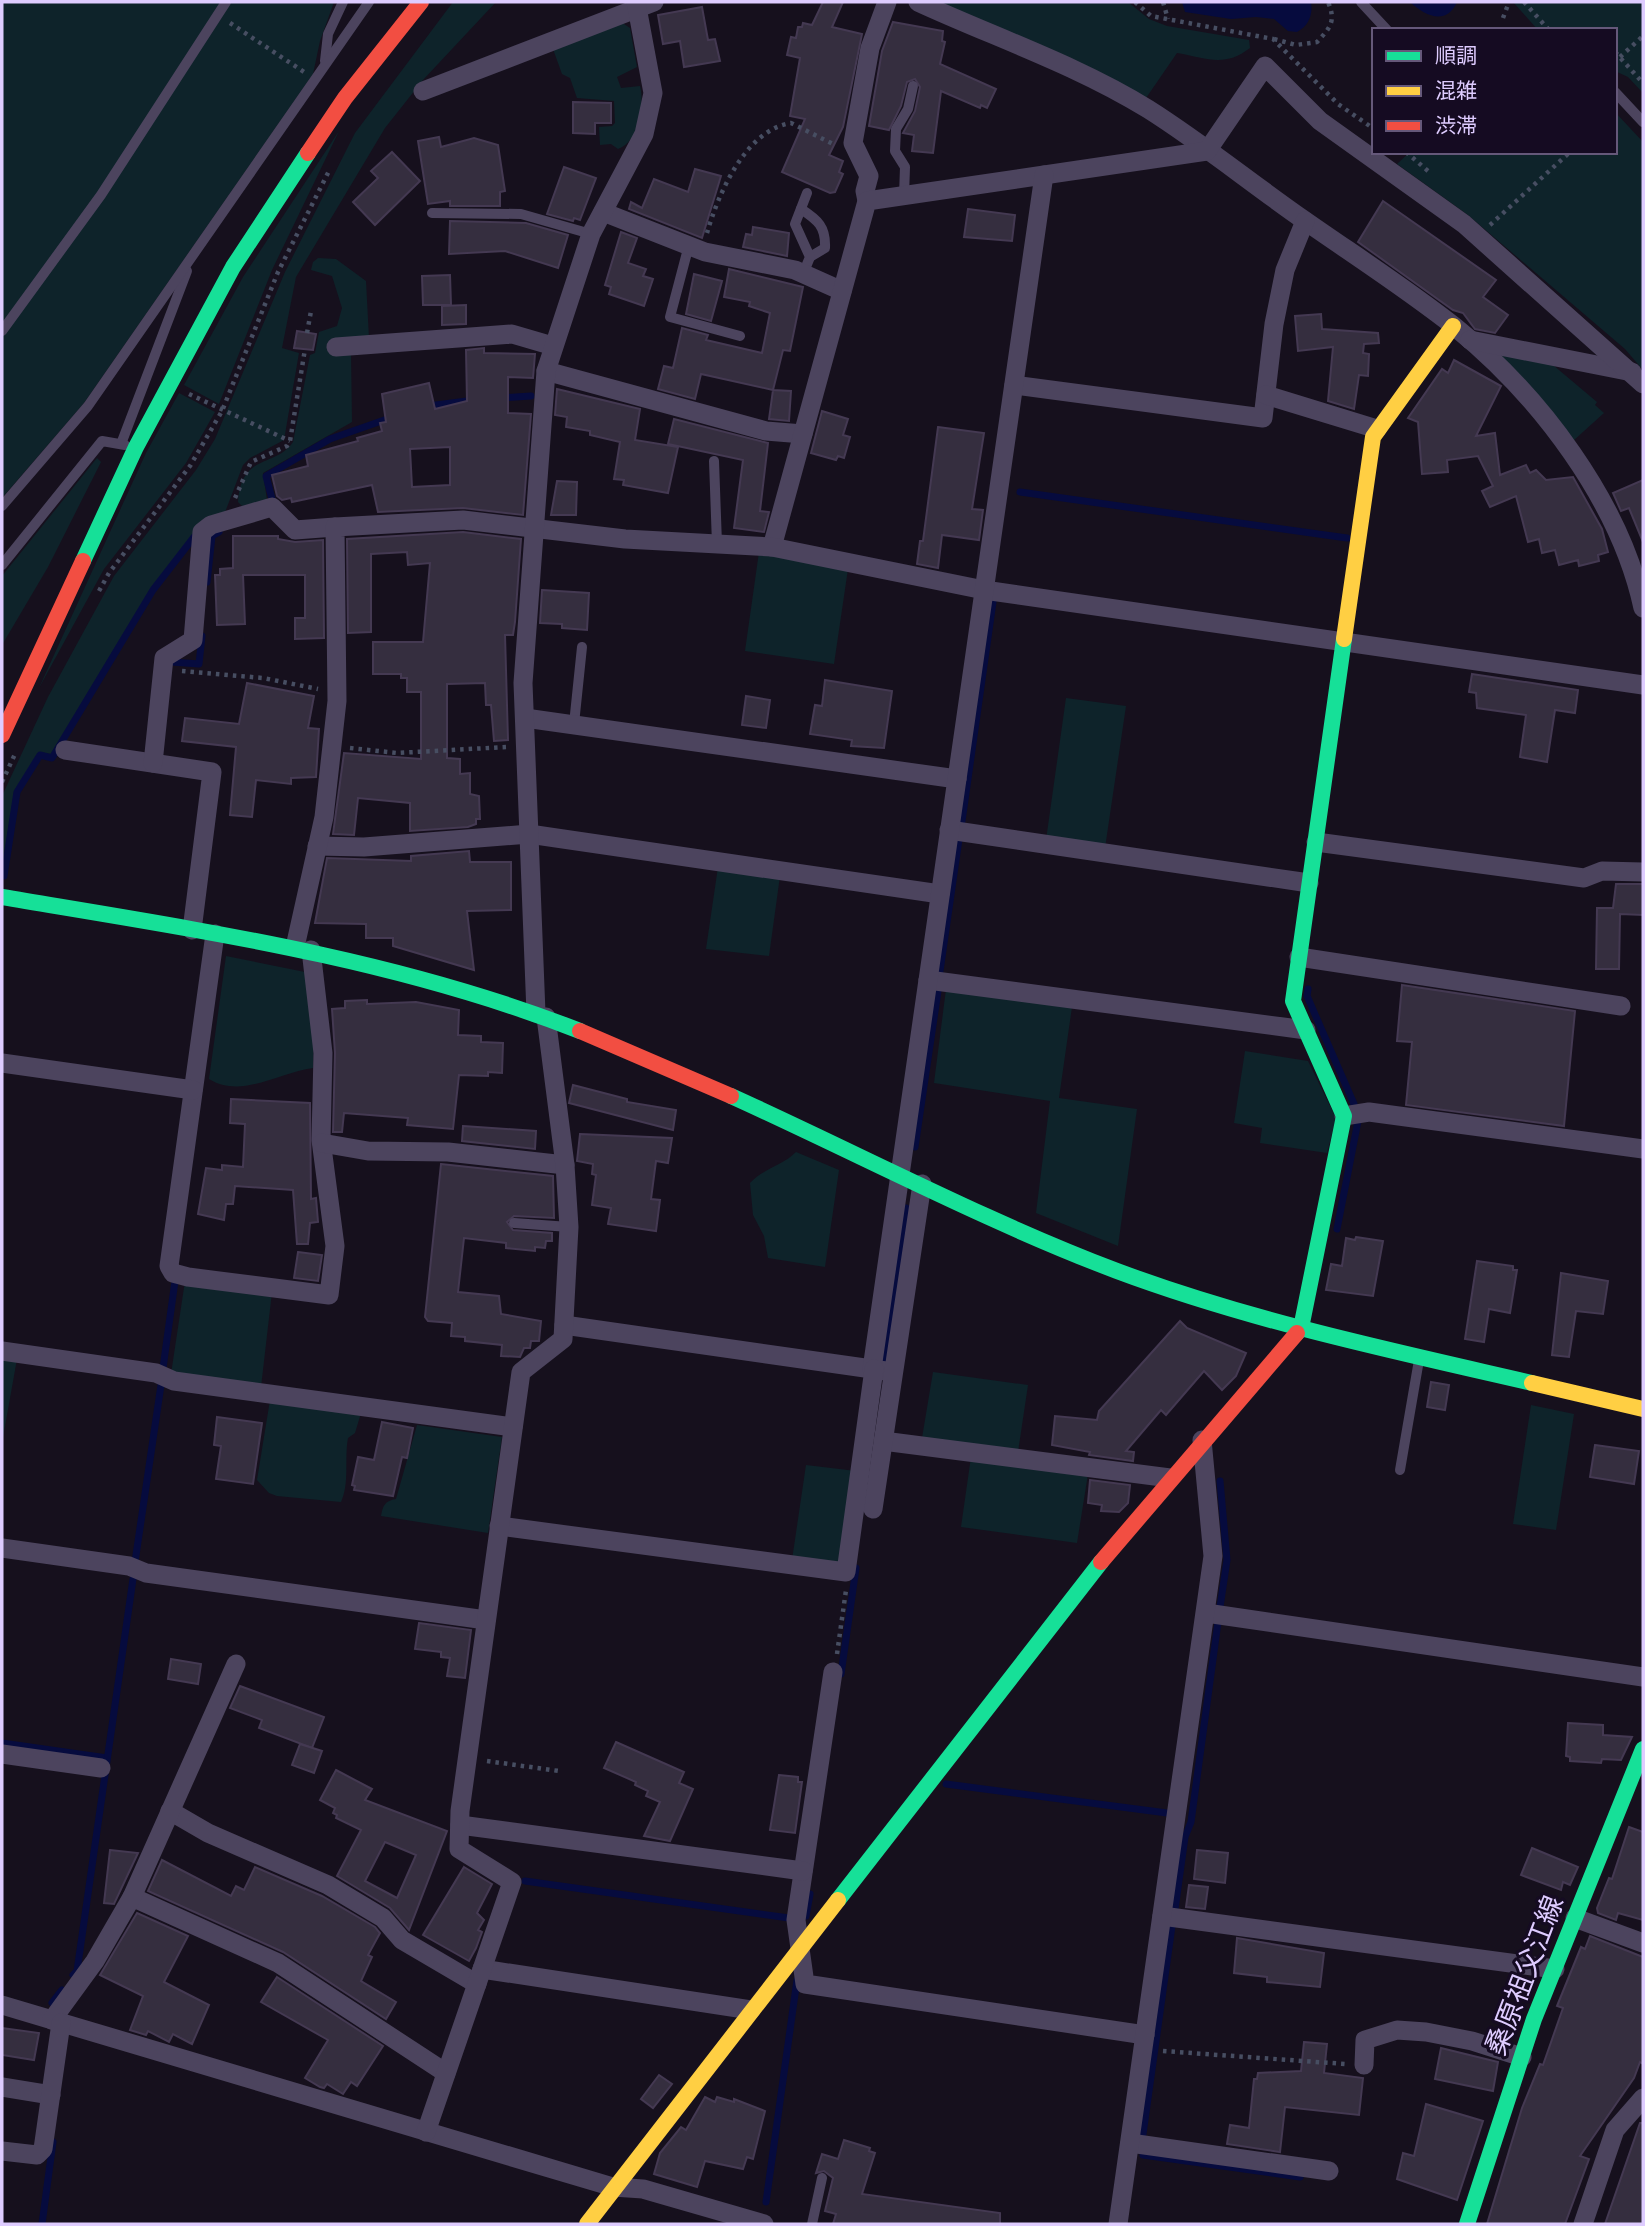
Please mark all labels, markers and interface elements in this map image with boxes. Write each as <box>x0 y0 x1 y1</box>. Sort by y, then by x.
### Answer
legend <box>1372 28 1617 154</box>
text: 順調 <box>1435 45 1477 67</box>
text: 混雑 <box>1435 80 1477 102</box>
text: 渋滞 <box>1435 115 1477 137</box>
street label: 桑原祖父江線 <box>1481 1892 1569 2059</box>

